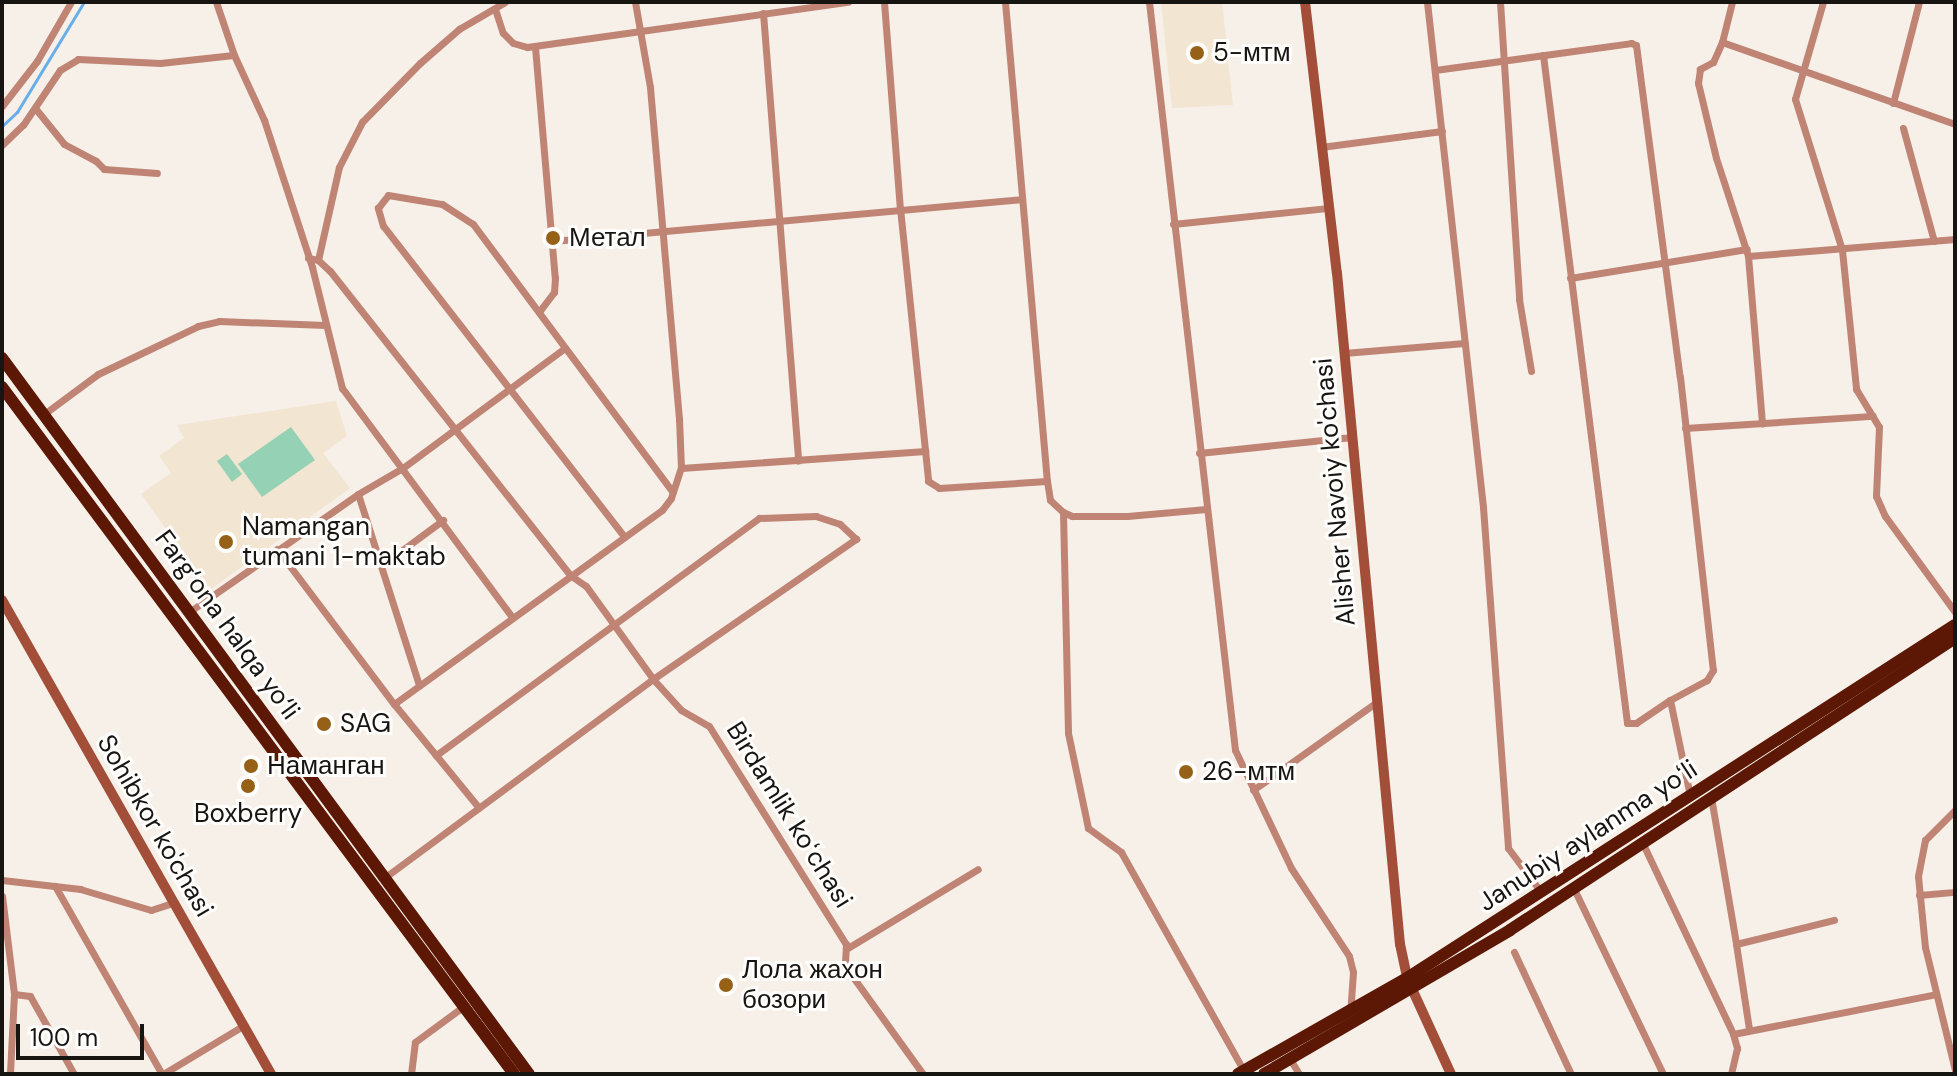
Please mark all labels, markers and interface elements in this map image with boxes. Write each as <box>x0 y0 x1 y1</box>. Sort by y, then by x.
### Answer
place label: 5-мтм <box>1213 37 1291 69</box>
marker: 5-мтм <box>1188 44 1206 62</box>
place label: Метал <box>569 222 646 254</box>
marker: Метал <box>544 229 562 247</box>
street label: Alisher Navoiy ko'chasi <box>1308 357 1362 627</box>
place label: Namangan tumani 1-maktab <box>242 511 446 572</box>
street label: Farg‘ona halqa yo‘li <box>148 524 306 726</box>
marker: Namangan tumani 1-maktab <box>217 533 235 551</box>
place label: SAG <box>340 708 391 740</box>
marker: SAG <box>315 715 333 733</box>
street label: Birdamlik koʻchasi <box>719 716 859 914</box>
street label: Sohibkor ko'chasi <box>90 730 220 922</box>
place label: Наманган <box>267 750 385 782</box>
street label: Janubiy aylanma yoʻli <box>1473 754 1703 918</box>
place label: 26-мтм <box>1202 756 1295 788</box>
marker: Наманган <box>242 757 260 775</box>
marker: 26-мтм <box>1177 763 1195 781</box>
marker: Boxberry <box>239 777 257 795</box>
place label: Boxberry <box>194 798 302 830</box>
place label: Лола жахон бозори <box>742 954 883 1016</box>
marker: Лола жахон бозори <box>717 976 735 994</box>
scale bar <box>20 1008 148 1058</box>
text: 100 m <box>30 1022 98 1053</box>

